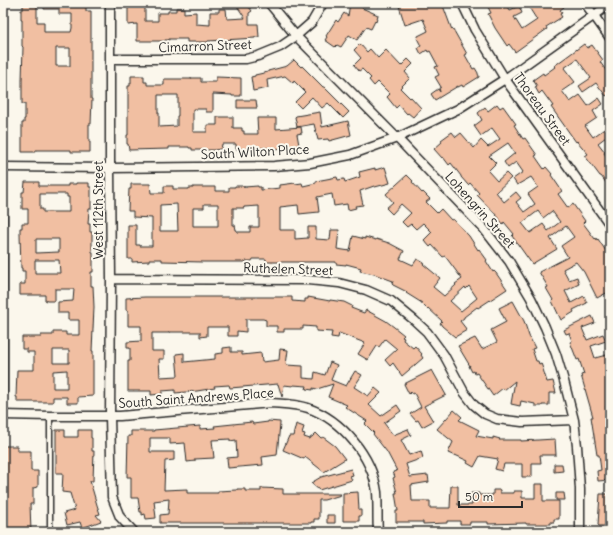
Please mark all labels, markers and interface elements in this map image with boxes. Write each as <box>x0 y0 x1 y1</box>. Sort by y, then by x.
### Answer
street label: Cimarron Street <box>158 36 253 56</box>
street label: Thoreau Street <box>510 69 575 149</box>
street label: South Wilton Place <box>200 141 310 163</box>
street label: West 112th Street <box>90 160 107 259</box>
street label: Lohengrin Street <box>441 168 519 252</box>
street label: Ruthelen Street <box>243 259 334 279</box>
street label: South Saint Andrews Place <box>118 384 274 412</box>
scale bar <box>459 483 522 509</box>
text: 50 m <box>465 489 494 504</box>

